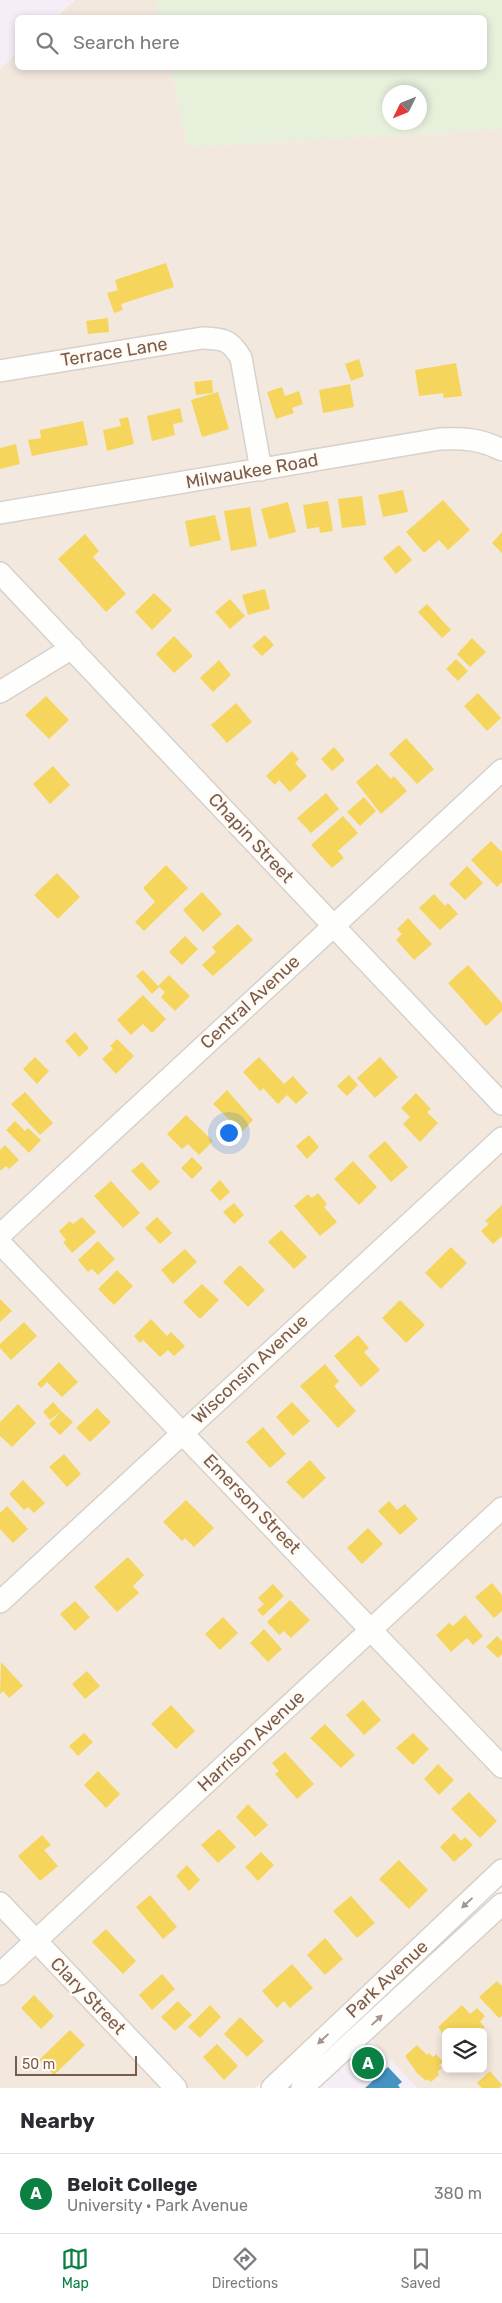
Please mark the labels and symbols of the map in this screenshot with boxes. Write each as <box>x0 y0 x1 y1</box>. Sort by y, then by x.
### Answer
north arrow <box>382 85 427 130</box>
street label: Terrace Lane <box>59 333 169 371</box>
street label: Milwaukee Road <box>184 449 320 493</box>
street label: Chapin Street <box>204 788 298 888</box>
street label: Central Avenue <box>196 950 304 1054</box>
your location <box>216 1120 242 1146</box>
street label: Wisconsin Avenue <box>187 1310 313 1428</box>
street label: Emerson Street <box>199 1449 305 1559</box>
street label: Harrison Avenue <box>193 1686 309 1796</box>
one-way arrow <box>461 1897 473 1909</box>
street label: Park Avenue <box>341 1935 433 2023</box>
street label: Clary Street <box>46 1953 130 2039</box>
one-way arrow <box>370 2014 383 2025</box>
one-way arrow <box>318 2033 330 2045</box>
pin: A <box>352 2044 384 2082</box>
scale bar <box>15 2053 138 2076</box>

